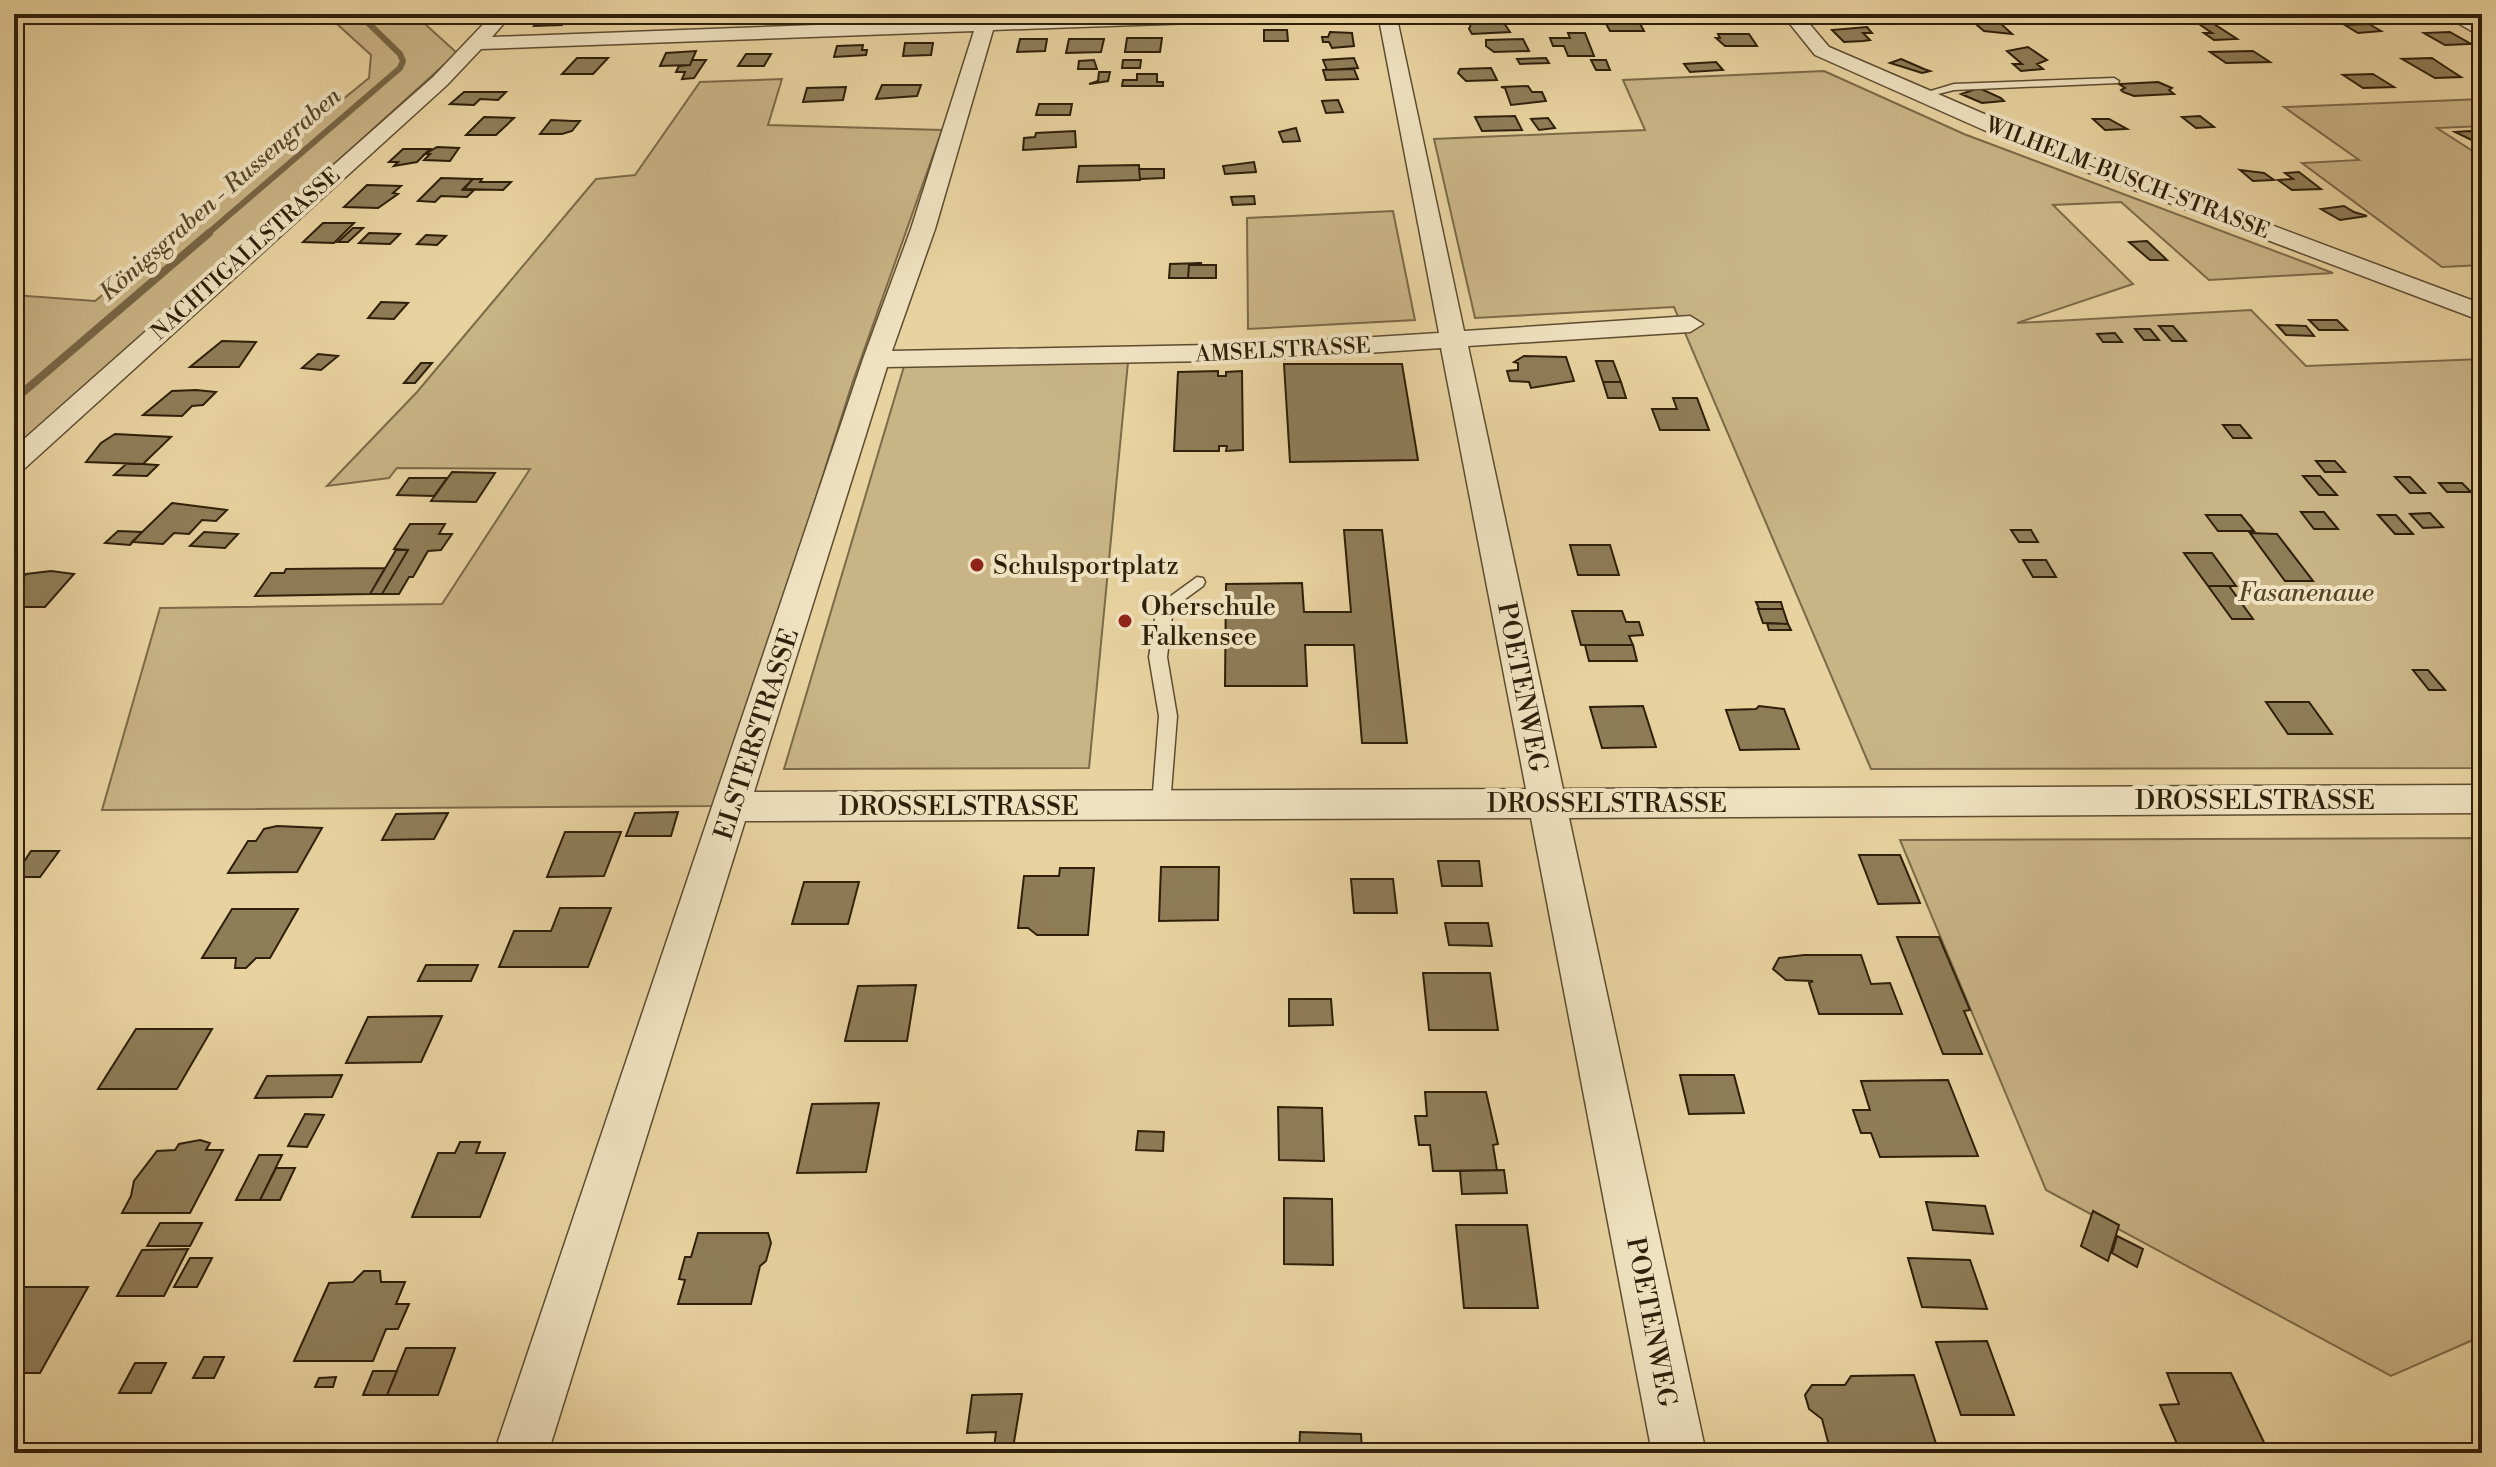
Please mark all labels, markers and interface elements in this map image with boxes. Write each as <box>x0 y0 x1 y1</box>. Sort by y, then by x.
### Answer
water label: Königsgraben - Russengraben <box>94 81 348 308</box>
street label: WILHELM-BUSCH-STRASSE <box>1981 111 2273 245</box>
street label: NACHTIGALLSTRASSE <box>146 162 346 346</box>
street label: AMSELSTRASSE <box>1194 332 1371 369</box>
place label: Schulsportplatz <box>993 550 1179 582</box>
marker: Schulsportplatz <box>968 556 986 574</box>
park label: Fasanenaue <box>2238 577 2374 609</box>
place label: Oberschule Falkensee <box>1141 591 1276 653</box>
street label: POETENWEG <box>1490 600 1554 775</box>
marker: Oberschule Falkensee <box>1116 612 1134 630</box>
street label: ELSTERSTRASSE <box>708 625 806 844</box>
street label: DROSSELSTRASSE <box>2135 785 2375 817</box>
street label: DROSSELSTRASSE <box>1487 788 1727 820</box>
street label: DROSSELSTRASSE <box>839 791 1079 823</box>
street label: POETENWEG <box>1619 1235 1683 1410</box>

